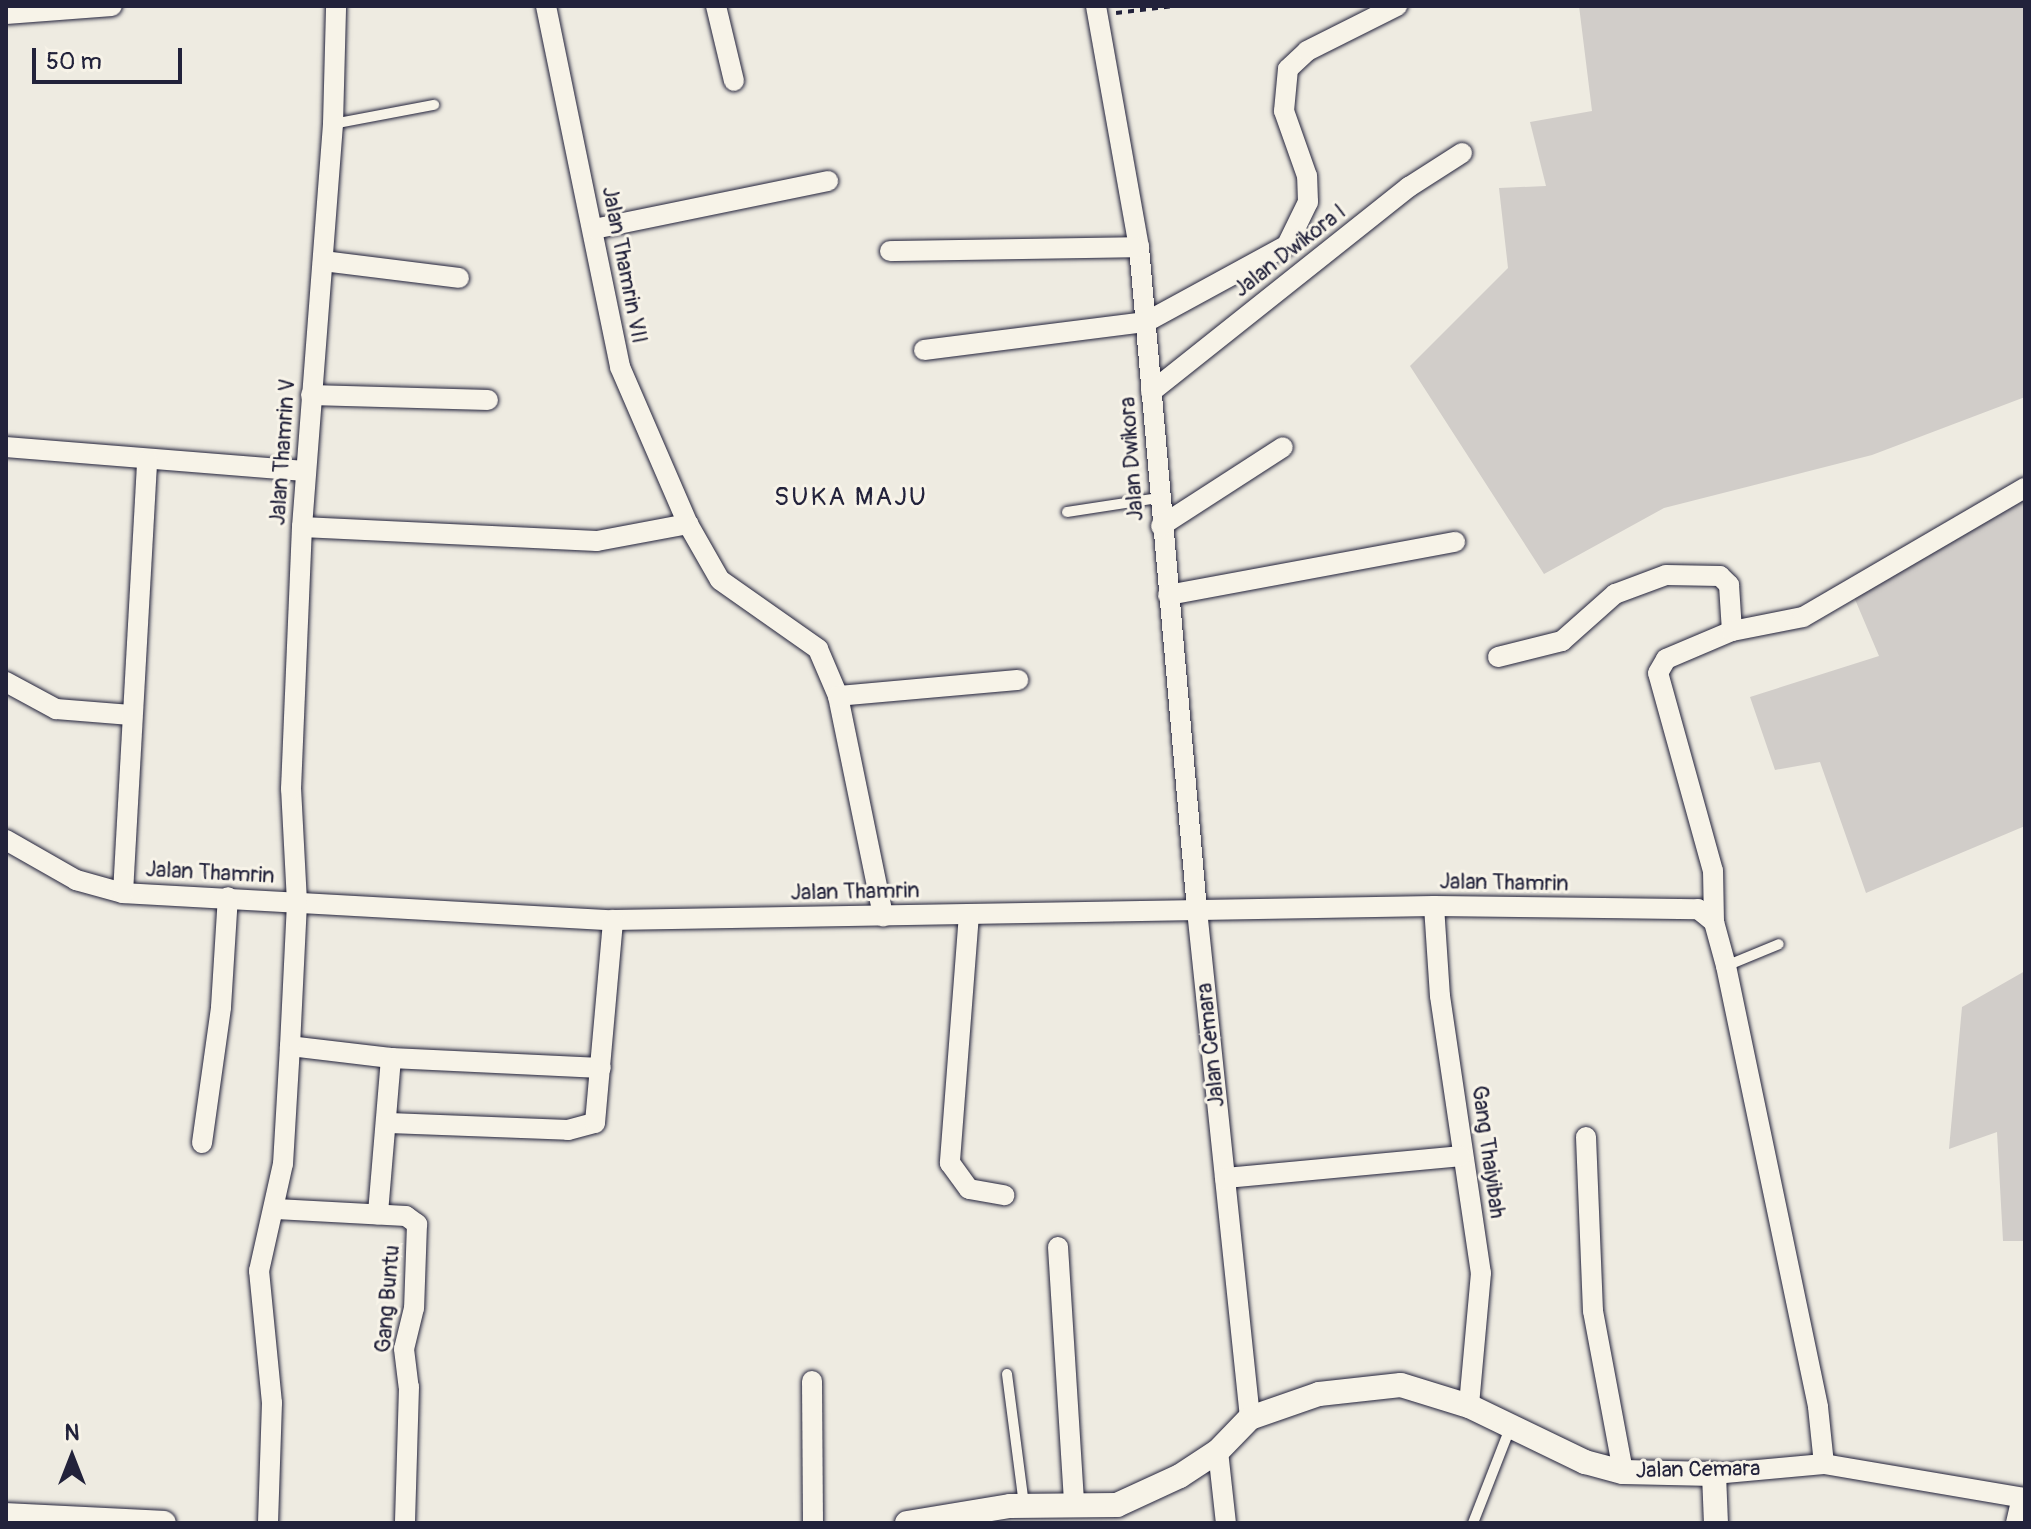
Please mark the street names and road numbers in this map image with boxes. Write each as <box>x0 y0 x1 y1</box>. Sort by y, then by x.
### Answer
street label: Jalan Thamrin VII <box>596 184 652 346</box>
street label: Jalan Dwikora I <box>1229 199 1351 303</box>
street label: Jalan Thamrin V <box>265 378 301 526</box>
street label: Jalan Dwikora <box>1114 396 1150 522</box>
street label: Jalan Thamrin <box>145 856 275 890</box>
street label: Jalan Thamrin <box>1439 869 1569 897</box>
street label: Jalan Thamrin <box>790 878 920 906</box>
street label: Jalan Cemara <box>1191 982 1231 1108</box>
street label: Gang Thaiyibah <box>1466 1084 1510 1220</box>
street label: Gang Buntu <box>370 1244 406 1354</box>
street label: Jalan Cemara <box>1635 1456 1761 1484</box>

